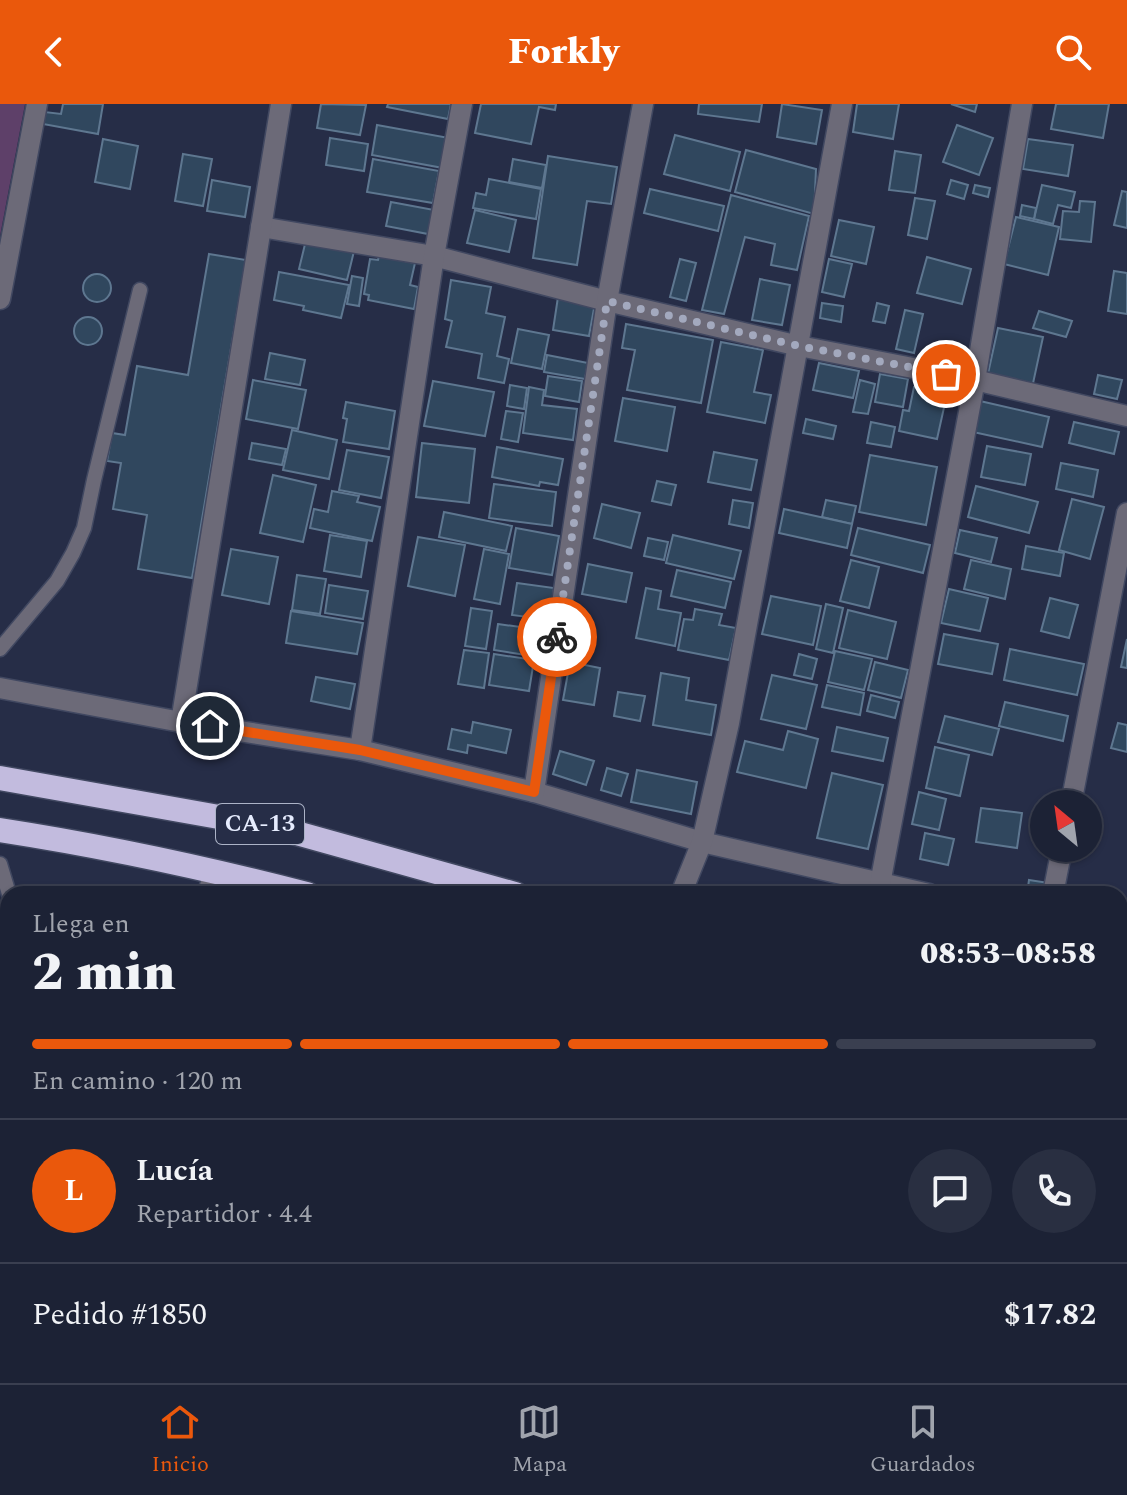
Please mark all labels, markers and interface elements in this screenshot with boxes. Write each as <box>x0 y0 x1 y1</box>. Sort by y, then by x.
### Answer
text: Forkly <box>508 25 619 80</box>
icon: back <box>32 30 76 74</box>
icon: search <box>1051 30 1095 74</box>
pin <box>912 340 980 408</box>
icon: bag <box>924 352 968 396</box>
courier <box>517 597 597 677</box>
icon: bike <box>535 615 579 659</box>
pin <box>176 692 244 760</box>
icon: home <box>188 704 232 748</box>
north arrow <box>1030 790 1102 862</box>
map controls <box>1030 790 1102 862</box>
road number: CA-13 <box>216 804 304 844</box>
text: Llega en <box>32 904 130 944</box>
text: 08:53–08:58 <box>920 931 1096 977</box>
text: 2 min <box>32 934 176 1013</box>
text: En camino · 120 m <box>32 1061 243 1101</box>
text: Lucía <box>136 1148 213 1194</box>
button: chat <box>908 1149 992 1233</box>
button: phone <box>1012 1149 1096 1233</box>
text: L <box>64 1168 84 1214</box>
text: Repartidor · 4.4 <box>136 1194 312 1234</box>
text: Pedido #1850 <box>32 1292 207 1338</box>
text: $17.82 <box>1004 1292 1096 1338</box>
tab: Inicio <box>151 1400 209 1481</box>
tab: Mapa <box>512 1400 567 1481</box>
tab: Guardados <box>870 1400 976 1481</box>

